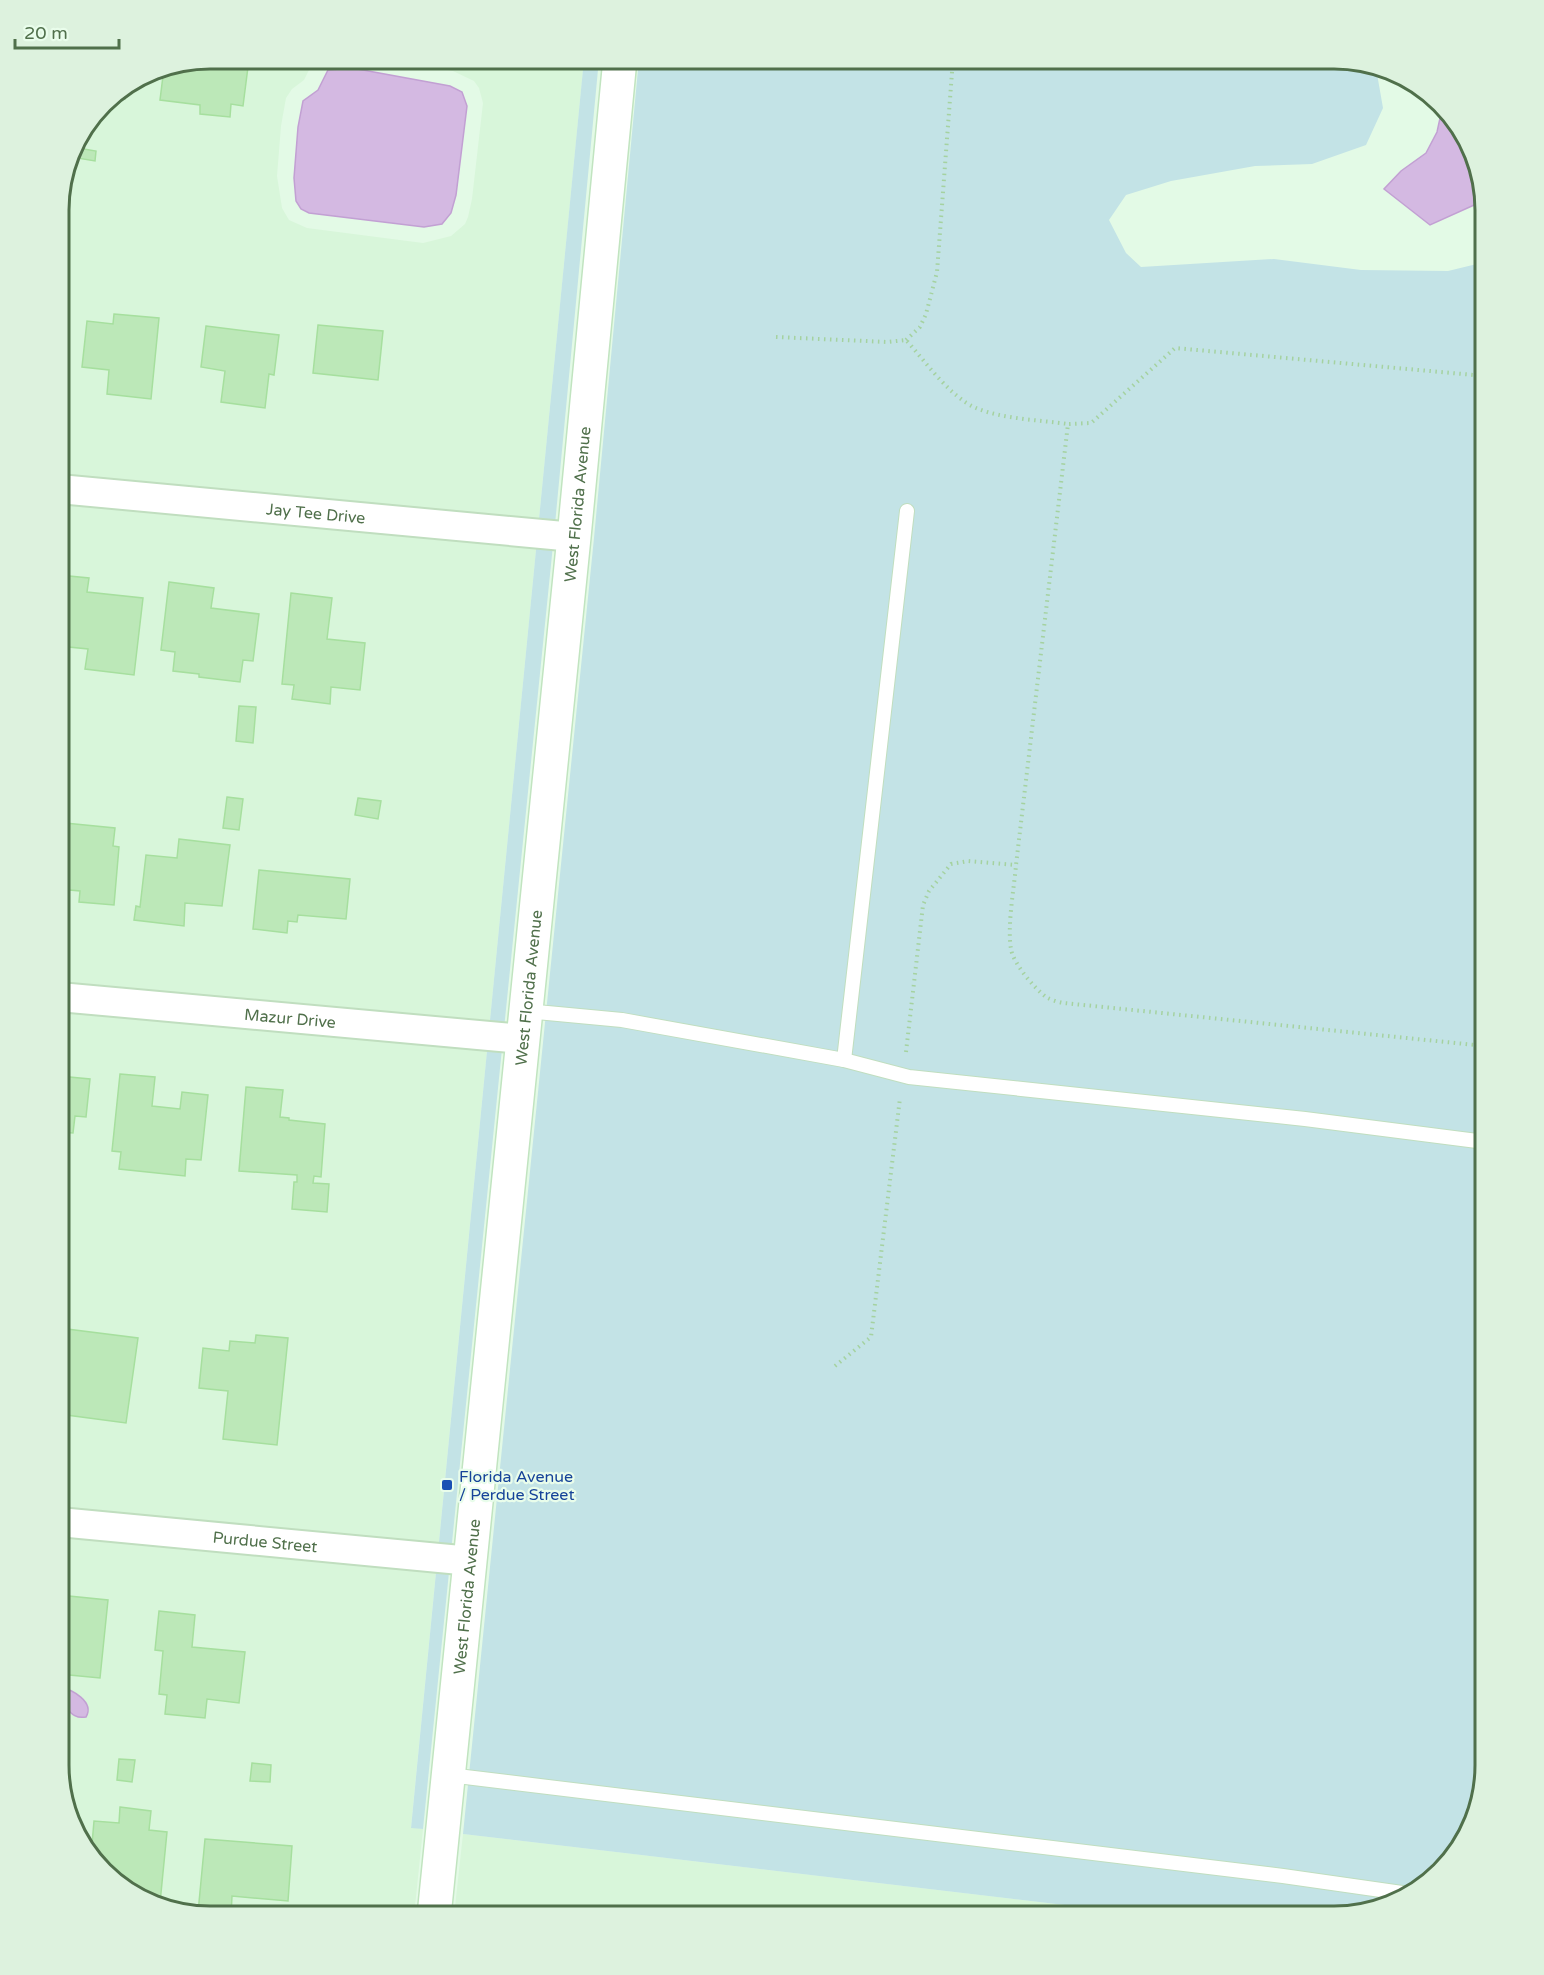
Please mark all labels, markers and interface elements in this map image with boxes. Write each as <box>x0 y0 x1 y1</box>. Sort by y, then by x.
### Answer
scale bar <box>15 12 118 50</box>
text: 20 m <box>24 22 68 44</box>
street label: West Florida Avenue <box>560 425 596 583</box>
street label: Jay Tee Drive <box>265 499 366 529</box>
street label: West Florida Avenue <box>511 909 547 1067</box>
street label: Mazur Drive <box>243 1005 337 1033</box>
place label: Florida Avenue / Perdue Street <box>459 1467 575 1505</box>
marker: Florida Avenue / Perdue Street <box>440 1478 454 1492</box>
street label: West Florida Avenue <box>450 1518 485 1676</box>
street label: Purdue Street <box>212 1528 318 1557</box>

